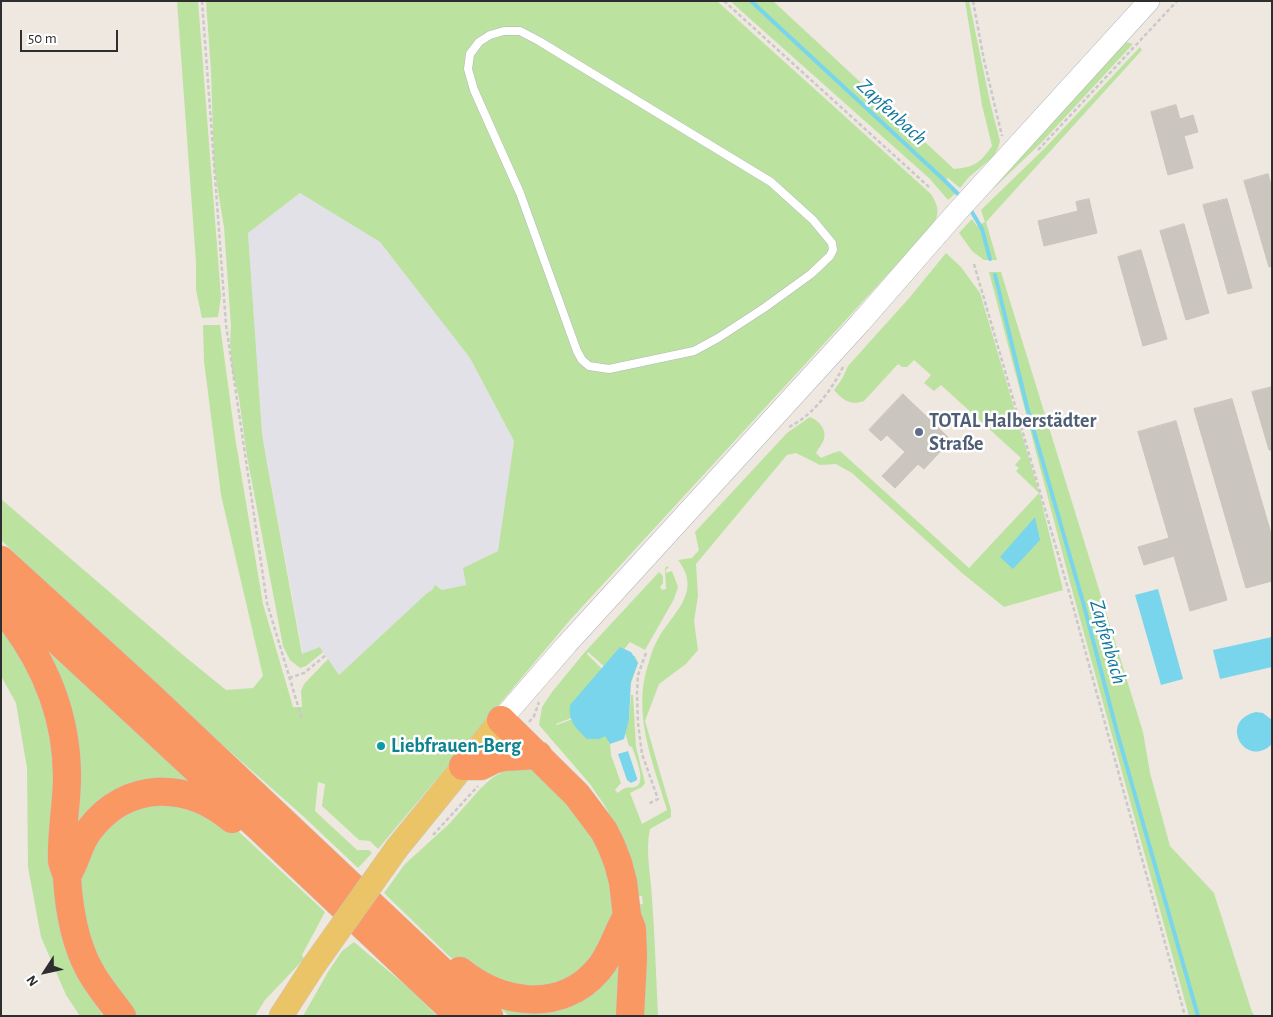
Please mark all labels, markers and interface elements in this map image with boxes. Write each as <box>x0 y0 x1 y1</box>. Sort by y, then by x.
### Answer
scale bar <box>22 20 120 52</box>
text: 50 m <box>28 31 57 46</box>
water label: Zapfenbach <box>852 73 932 151</box>
place label: TOTAL Halberstädter Straße <box>929 409 1096 456</box>
marker: TOTAL Halberstädter Straße <box>913 426 925 438</box>
water label: Zapfenbach <box>1084 597 1132 687</box>
place label: Liebfrauen-Berg <box>391 734 521 758</box>
marker: Liebfrauen-Berg <box>375 740 387 752</box>
north arrow <box>20 947 70 997</box>
text: N <box>24 973 41 989</box>

